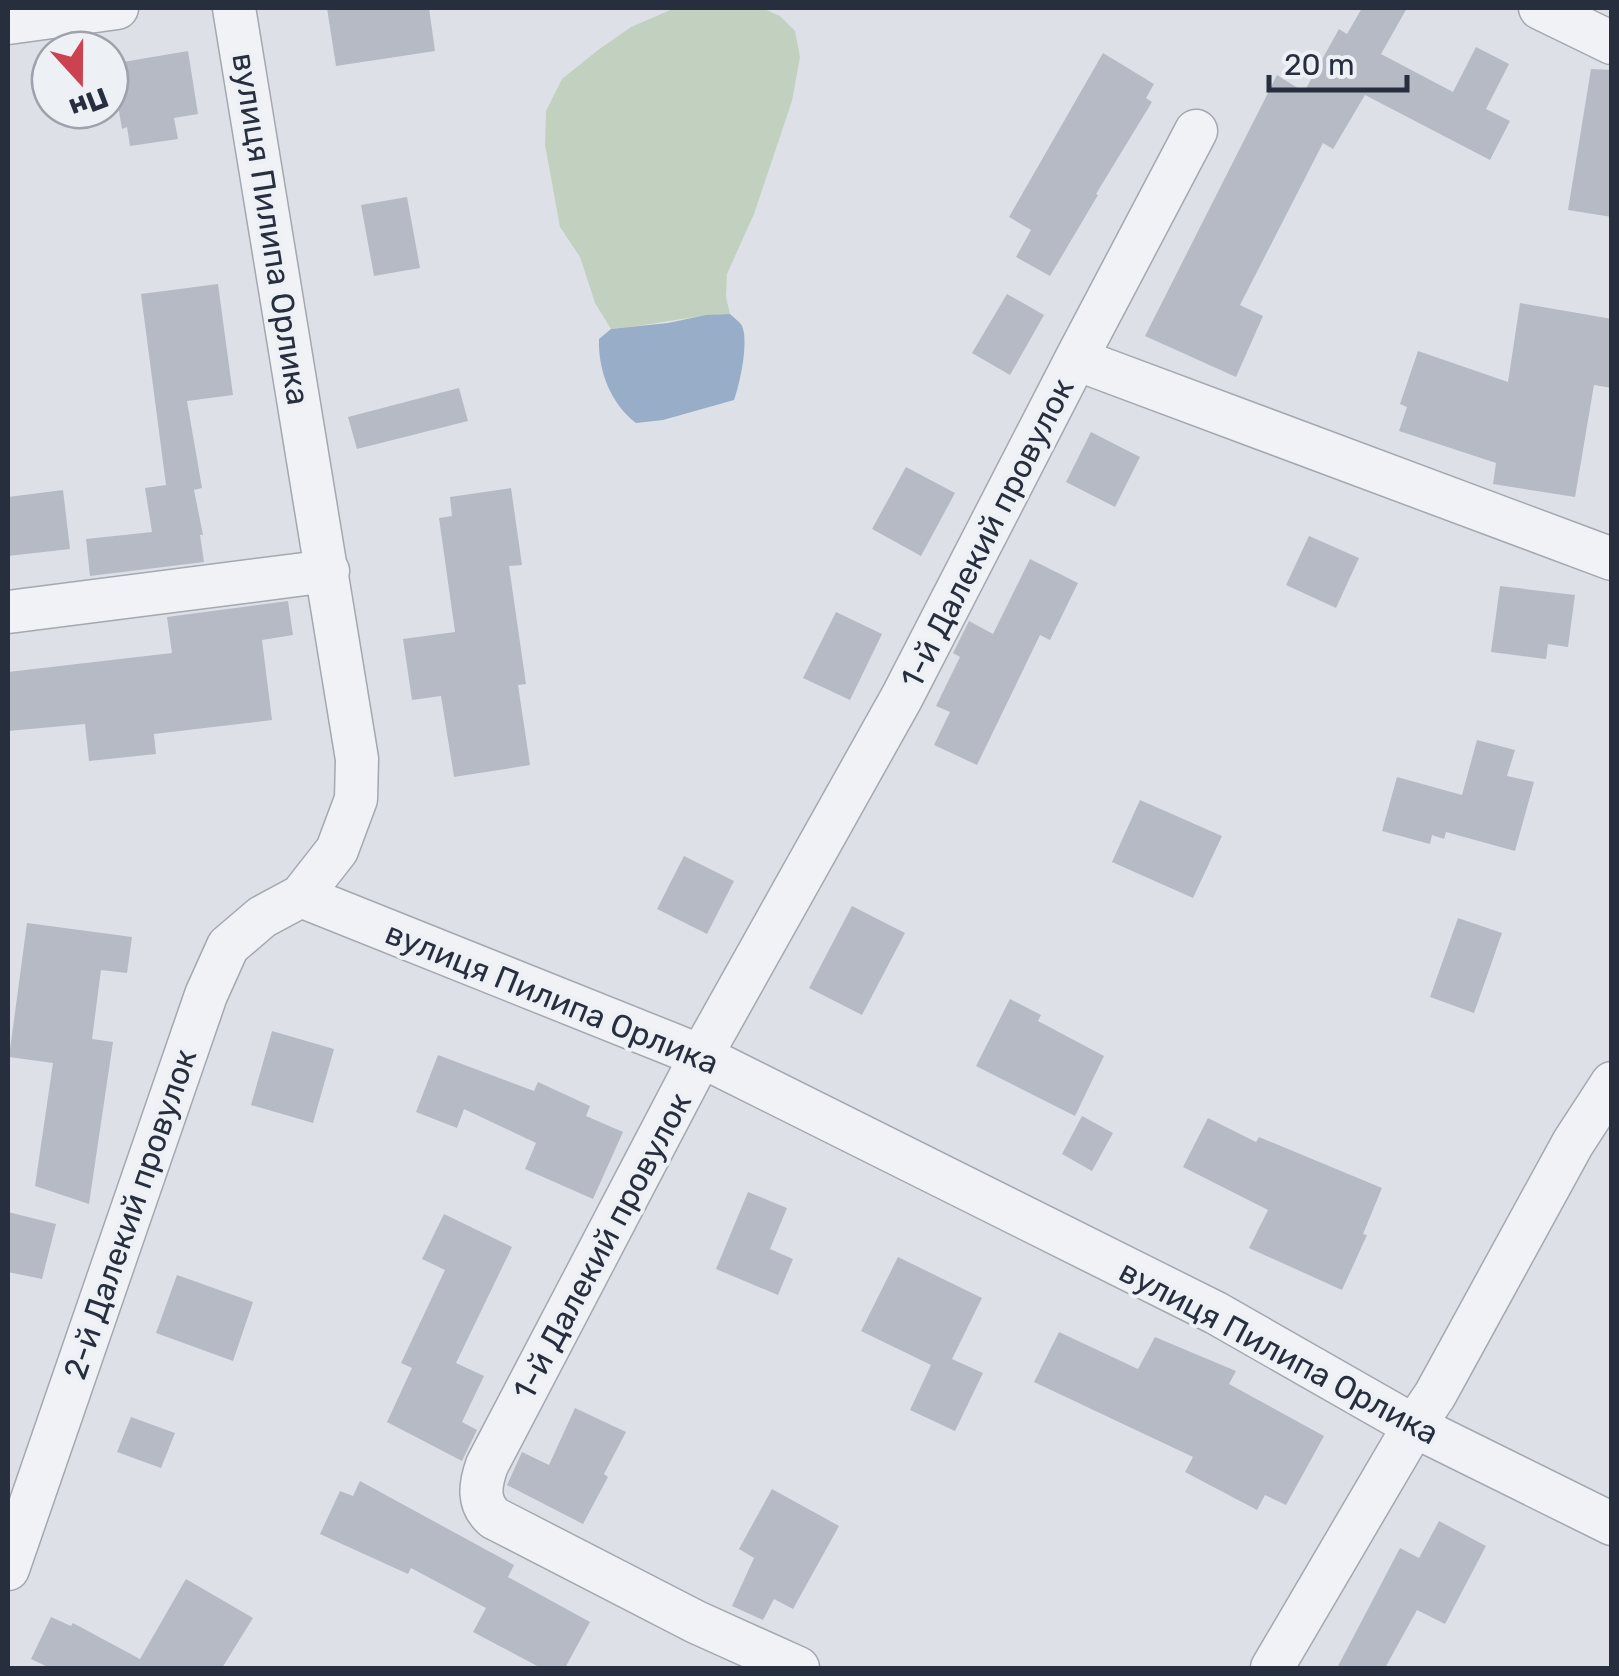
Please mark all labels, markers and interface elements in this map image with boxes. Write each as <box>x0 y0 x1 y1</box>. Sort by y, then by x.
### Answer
north arrow <box>30 30 130 130</box>
scale bar <box>1269 30 1406 92</box>
text: 20 m <box>1284 47 1355 83</box>
street label: вулиця Пилипа Орлика <box>224 50 318 408</box>
text: Пн <box>65 81 113 125</box>
street label: 1-й Далекий провулок <box>892 372 1082 694</box>
street label: вулиця Пилипа Орлика <box>380 914 724 1082</box>
street label: 2-й Далекий провулок <box>56 1044 204 1384</box>
street label: 1-й Далекий провулок <box>505 1086 699 1406</box>
street label: вулиця Пилипа Орлика <box>1113 1252 1445 1452</box>

